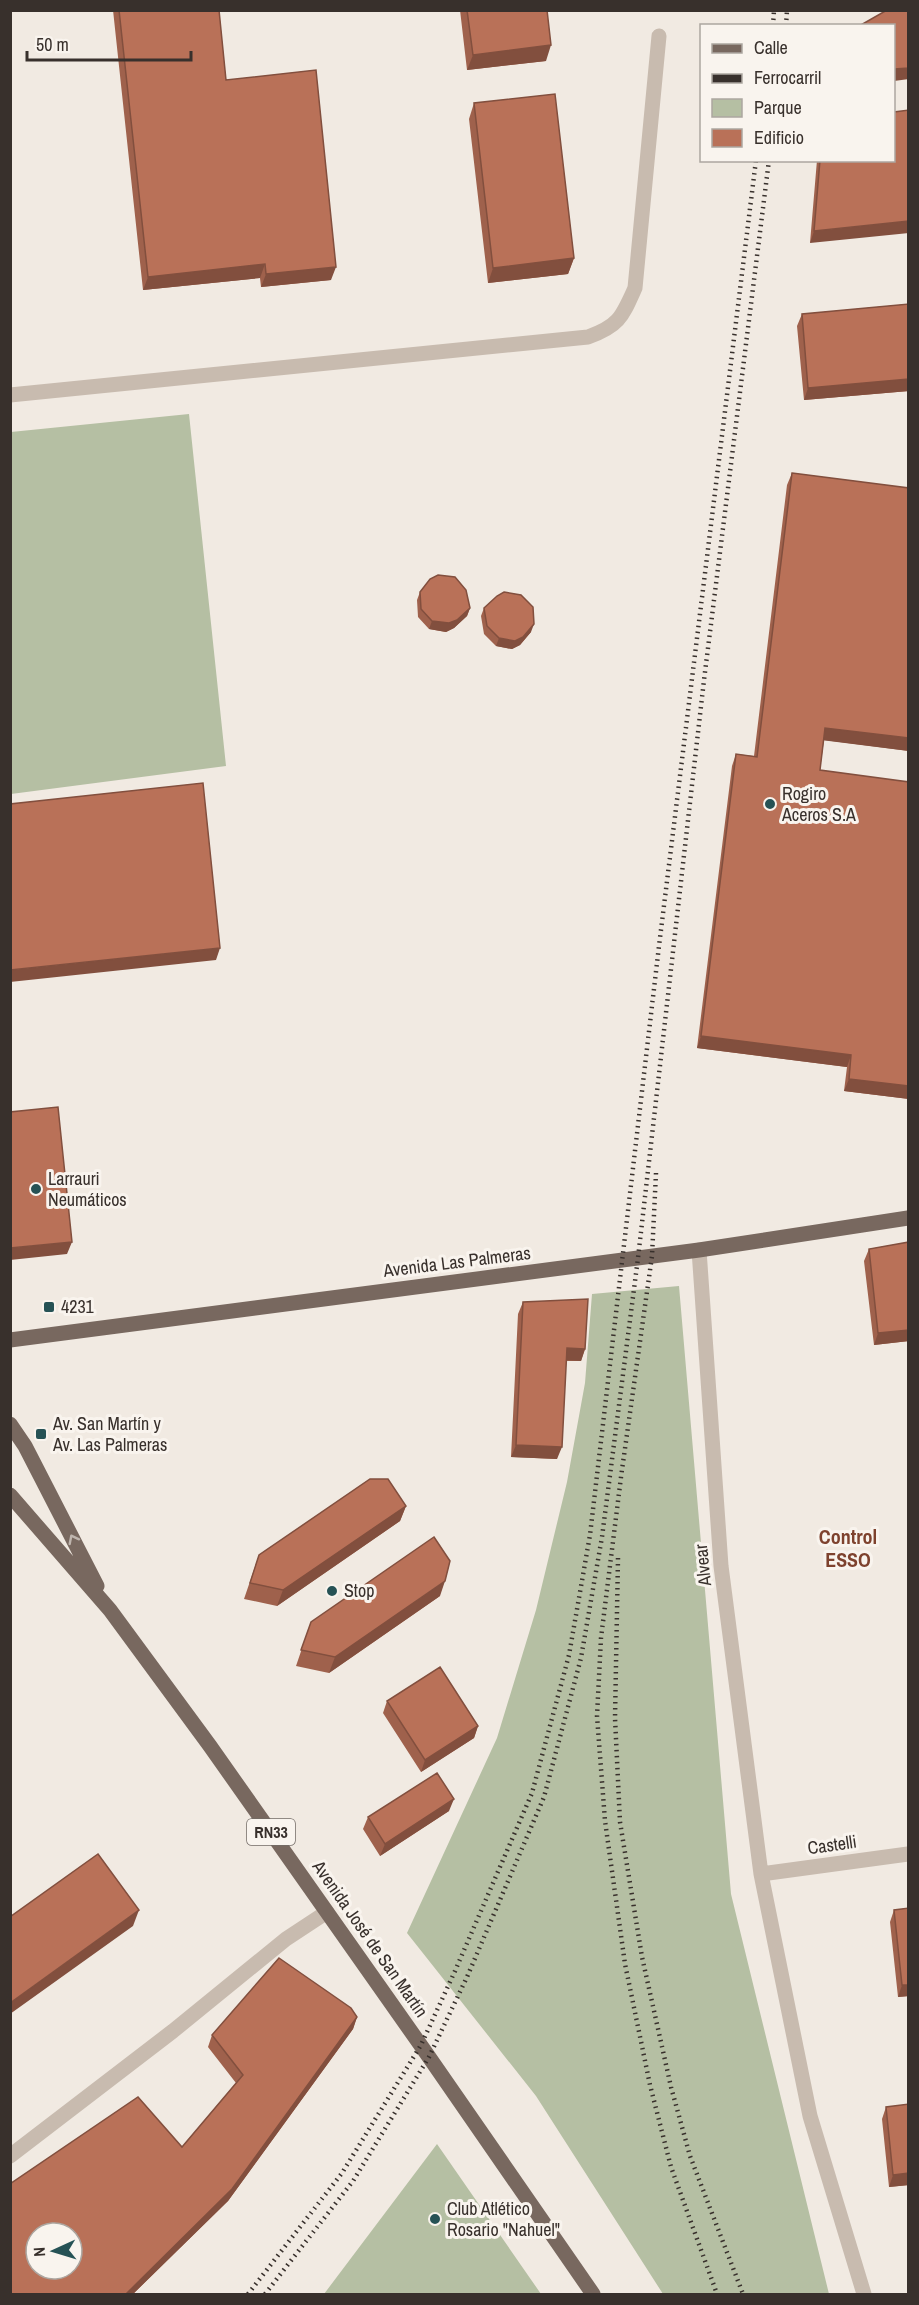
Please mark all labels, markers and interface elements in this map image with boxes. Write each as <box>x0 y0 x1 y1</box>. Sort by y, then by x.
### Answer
scale bar <box>27 24 190 62</box>
legend <box>700 24 895 162</box>
text: 50 m <box>36 32 69 57</box>
text: Calle <box>754 35 788 60</box>
text: Ferrocarril <box>754 65 821 90</box>
text: Parque <box>754 95 802 120</box>
text: Edificio <box>754 125 804 150</box>
place label: Rogiro Aceros S.A <box>781 781 856 827</box>
marker: Rogiro Aceros S.A <box>763 797 777 811</box>
place label: Larrauri Neumáticos <box>48 1166 127 1212</box>
marker: Larrauri Neumáticos <box>29 1182 43 1196</box>
street label: Avenida Las Palmeras <box>381 1240 532 1283</box>
place label: 4231 <box>61 1294 95 1319</box>
marker: 4231 <box>42 1300 56 1314</box>
place label: Av. San Martín y Av. Las Palmeras <box>52 1411 167 1457</box>
marker: Av. San Martín y Av. Las Palmeras <box>34 1427 48 1441</box>
district label: Control ESSO <box>819 1523 877 1573</box>
one-way arrow <box>69 1535 80 1546</box>
street label: Alvear <box>688 1543 717 1588</box>
place label: Stop <box>344 1578 374 1603</box>
marker: Stop <box>325 1584 339 1598</box>
road number: RN33 <box>247 1819 295 1845</box>
street label: Castelli <box>806 1829 858 1860</box>
street label: Avenida José de San Martín <box>306 1855 434 2022</box>
place label: Club Atlético Rosario "Nahuel" <box>447 2196 560 2242</box>
marker: Club Atlético Rosario "Nahuel" <box>428 2212 442 2226</box>
north arrow <box>24 2221 84 2281</box>
text: N <box>28 2247 50 2258</box>

